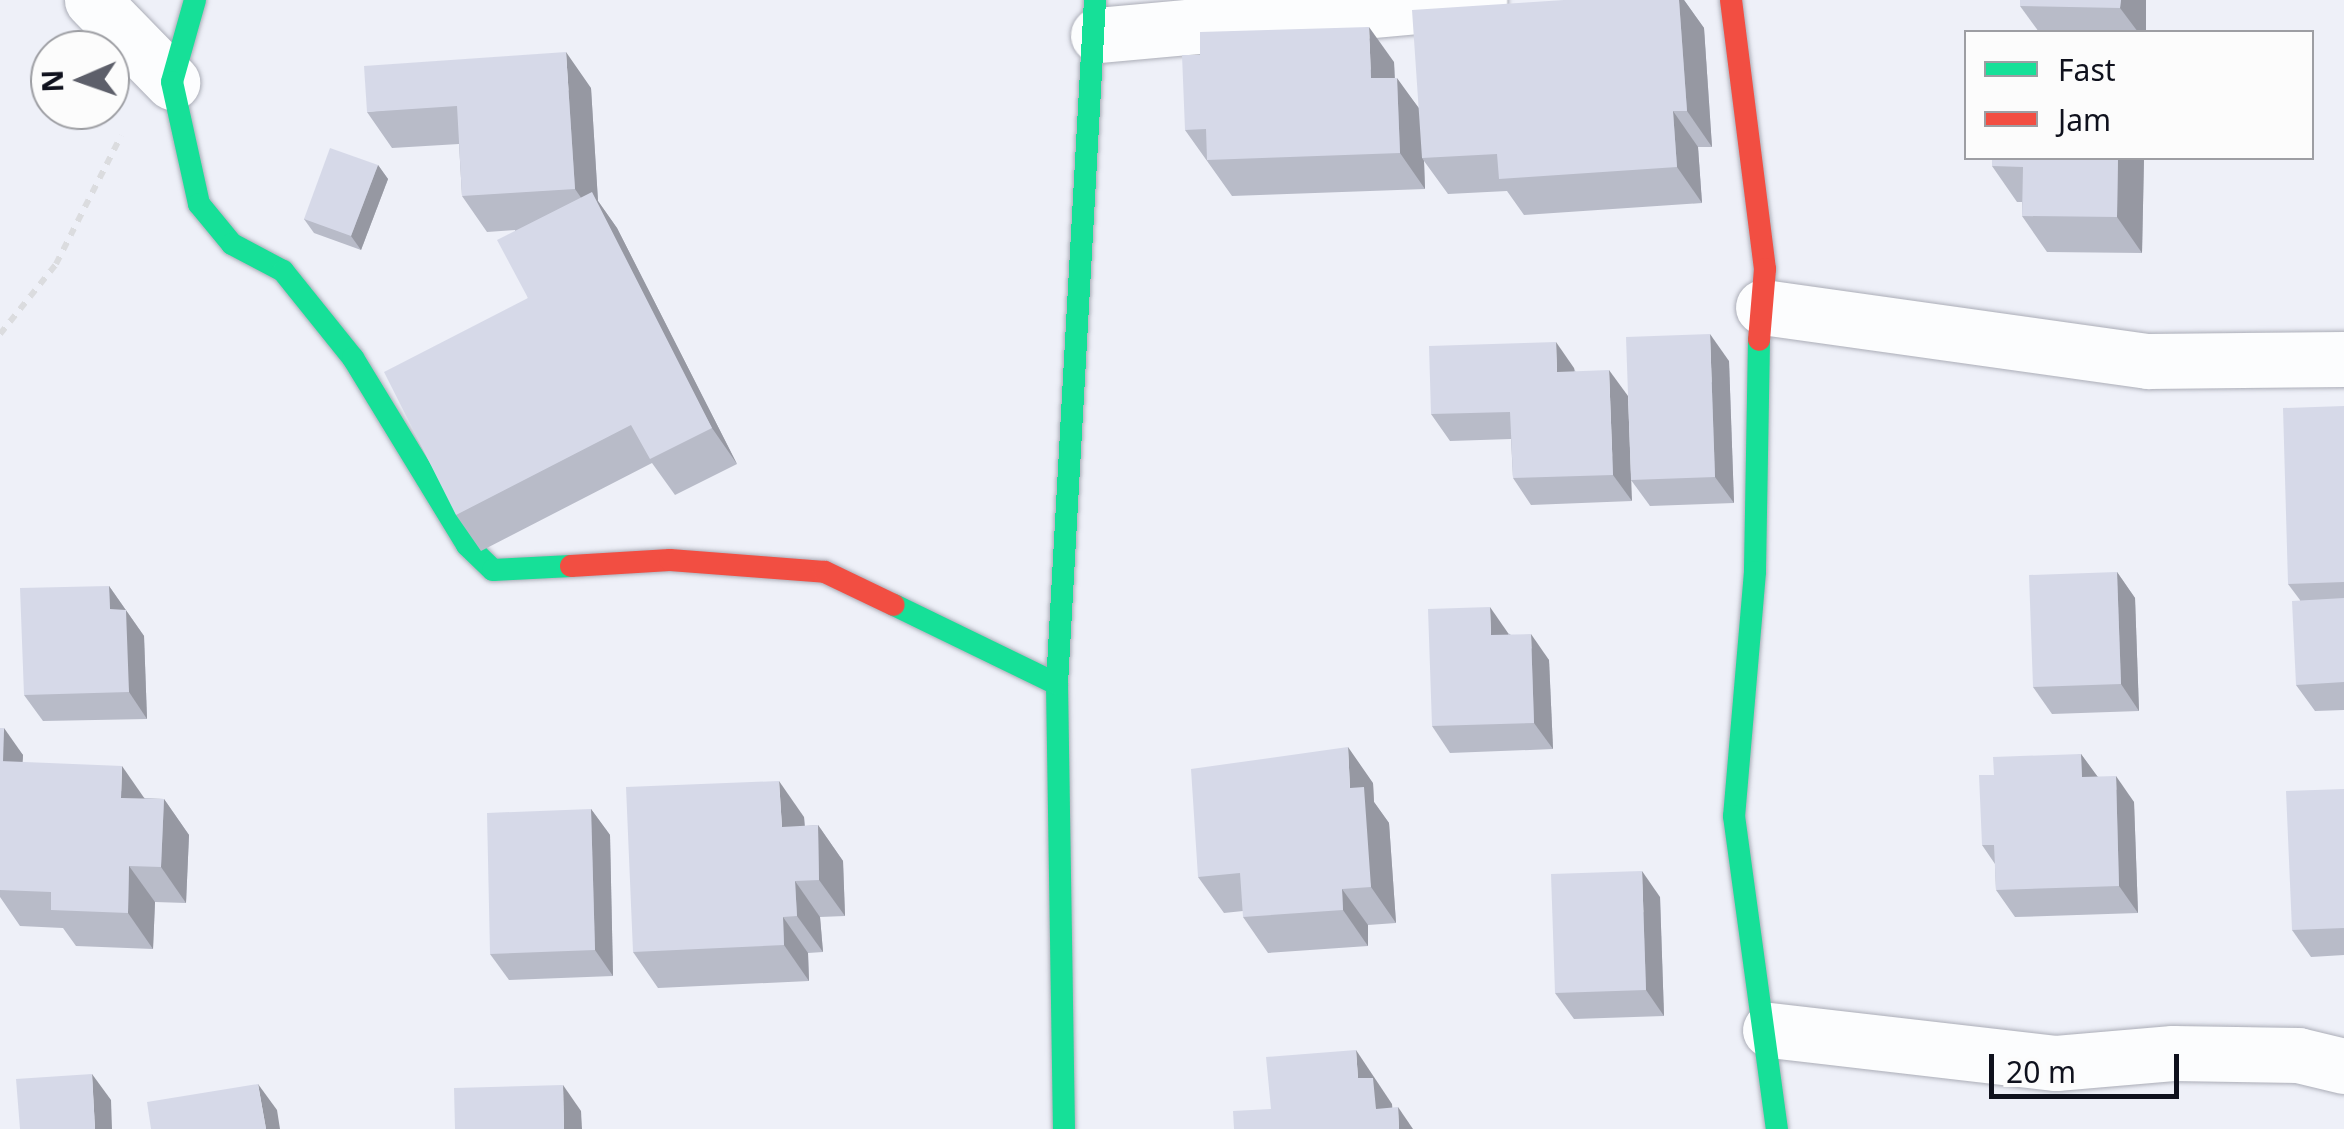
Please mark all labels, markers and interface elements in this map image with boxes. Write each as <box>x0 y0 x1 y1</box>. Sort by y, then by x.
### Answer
north arrow <box>30 30 130 130</box>
legend <box>1964 30 2314 160</box>
text: Fast <box>2058 49 2116 90</box>
text: N <box>33 69 71 93</box>
text: Jam <box>2058 99 2111 140</box>
scale bar <box>1994 1034 2184 1096</box>
text: 20 m <box>2006 1051 2076 1092</box>

